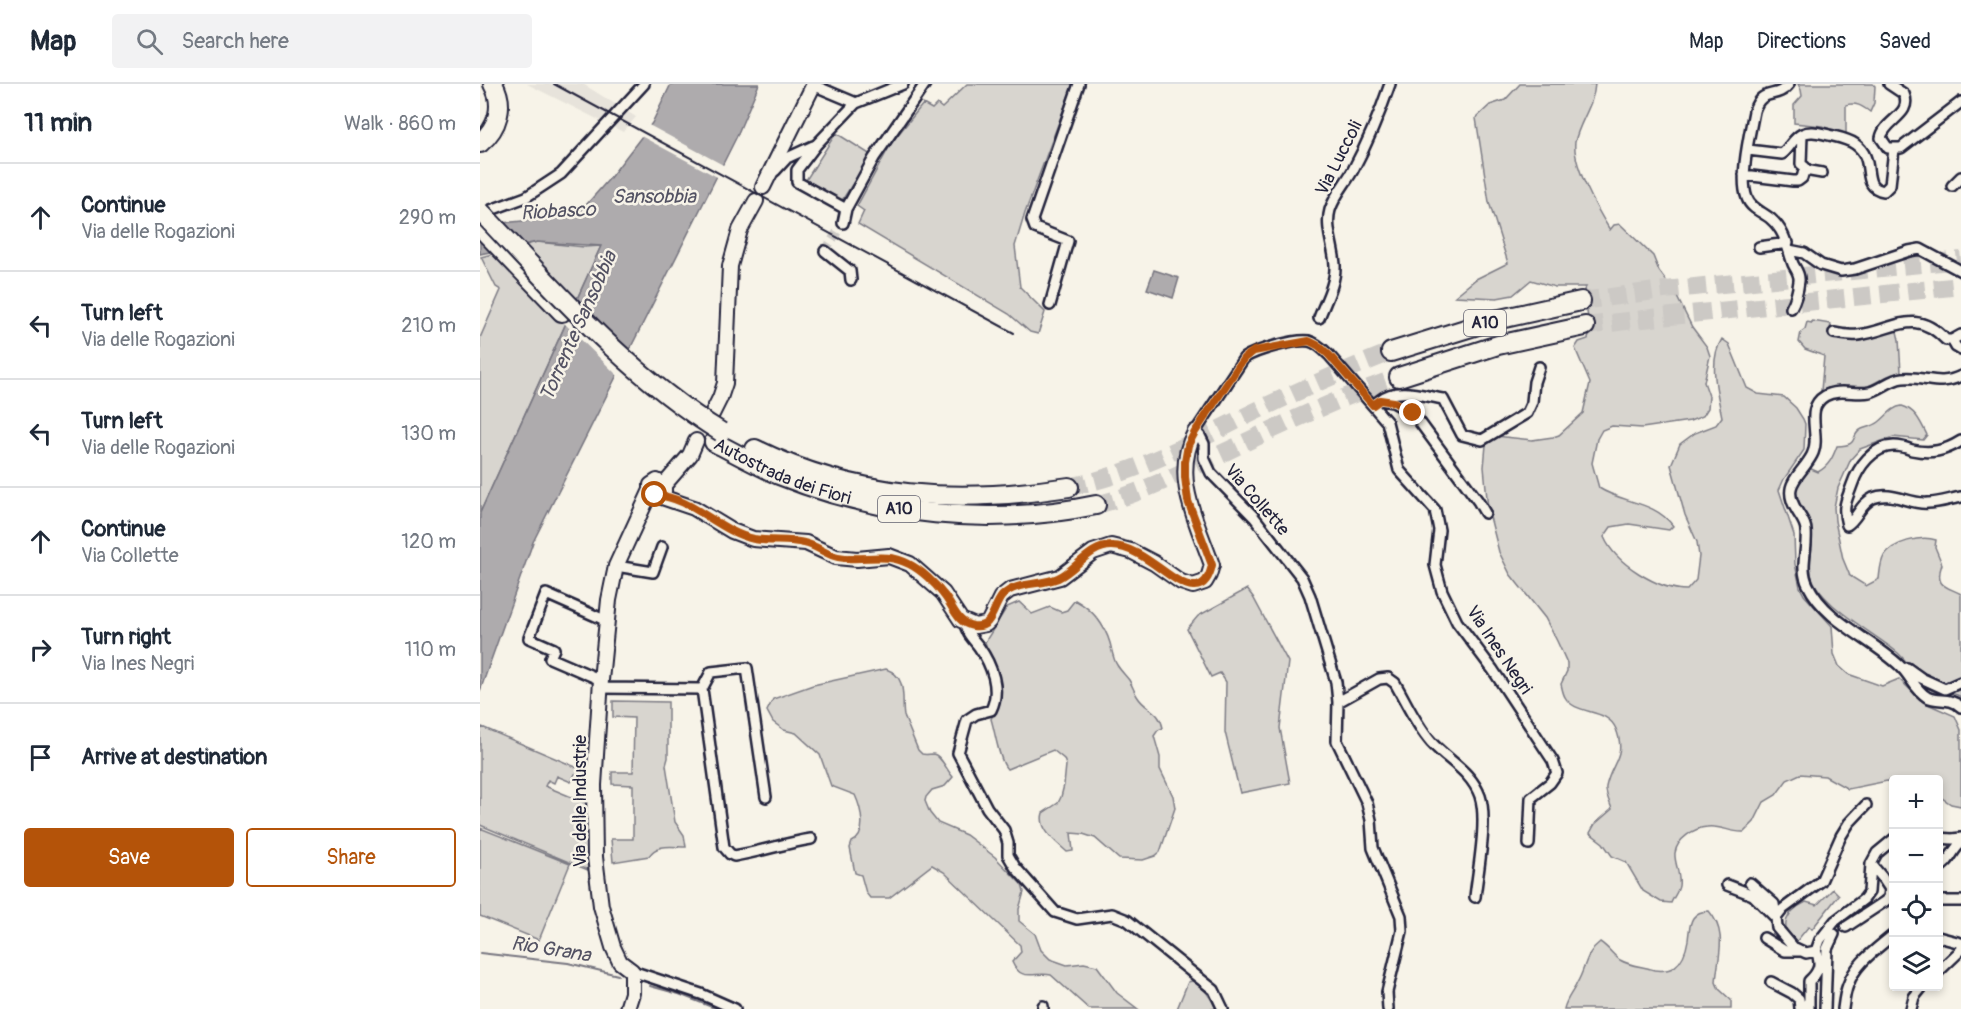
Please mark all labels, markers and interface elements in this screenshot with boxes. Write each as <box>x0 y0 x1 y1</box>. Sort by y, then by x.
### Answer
search box <box>112 14 532 68</box>
text: Map <box>30 24 76 59</box>
icon: search <box>133 25 166 58</box>
text: Search here <box>181 27 289 55</box>
text: Map <box>1689 28 1724 55</box>
text: Directions <box>1757 28 1846 55</box>
text: Saved <box>1879 28 1931 55</box>
text: 11 min <box>24 107 92 139</box>
text: Walk · 860 m <box>344 111 456 136</box>
street label: Via Luccoli <box>1310 117 1368 199</box>
water label: Sansobbia <box>612 184 697 209</box>
text: Continue <box>81 191 165 219</box>
water label: Riobasco <box>520 196 597 225</box>
icon: ahead <box>24 201 57 234</box>
text: 290 m <box>399 205 456 230</box>
text: Via delle Rogazioni <box>81 219 235 244</box>
water label: Torrente Sansobbia <box>534 246 623 405</box>
text: Turn left <box>81 299 163 327</box>
icon: left <box>24 309 57 342</box>
road number: A10 <box>1464 310 1506 336</box>
text: 210 m <box>401 313 456 338</box>
text: Via delle Rogazioni <box>81 327 235 352</box>
route end <box>1399 399 1425 425</box>
text: Turn left <box>81 407 163 435</box>
icon: left <box>24 417 57 450</box>
text: 130 m <box>401 421 456 446</box>
street label: Autostrada dei Fiori <box>710 433 853 510</box>
text: Via delle Rogazioni <box>81 435 235 460</box>
street label: Via Collette <box>1220 459 1295 541</box>
route start <box>641 481 667 507</box>
road number: A10 <box>878 496 920 522</box>
text: Continue <box>81 515 165 543</box>
icon: ahead <box>24 525 57 558</box>
text: 120 m <box>401 529 456 554</box>
text: Via Collette <box>81 543 179 568</box>
street label: Via Ines Negri <box>1461 601 1537 699</box>
text: Turn right <box>81 623 171 651</box>
icon: right <box>24 633 57 666</box>
text: 110 m <box>405 637 456 662</box>
text: Via Ines Negri <box>81 651 194 676</box>
street label: Via delle Industrie <box>569 735 592 867</box>
icon: arrive <box>24 741 57 774</box>
text: Arrive at destination <box>81 743 267 771</box>
map controls <box>1889 775 1943 991</box>
button: + <box>1889 775 1943 829</box>
button: Save <box>24 828 234 887</box>
button: Share <box>246 828 456 887</box>
button: − <box>1889 829 1943 883</box>
button: locate <box>1889 883 1943 937</box>
water label: Rio Grana <box>510 930 594 968</box>
button: layers <box>1889 937 1943 991</box>

